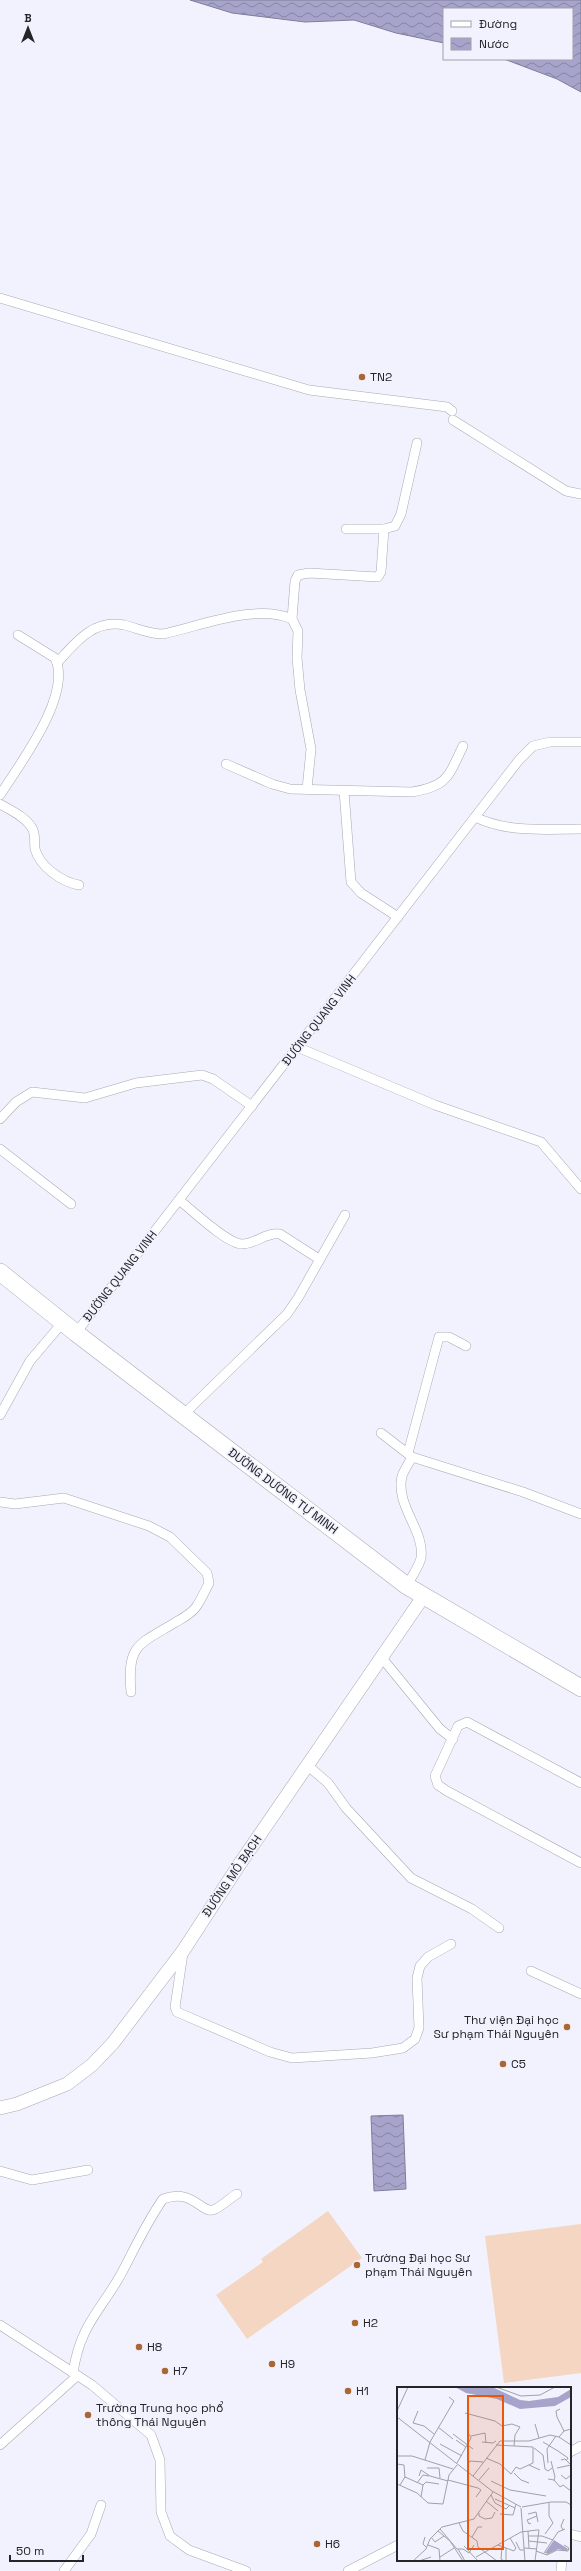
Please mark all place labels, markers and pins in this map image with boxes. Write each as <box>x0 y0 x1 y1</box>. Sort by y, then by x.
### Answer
place label: TN2 <box>370 369 392 385</box>
marker: TN2 <box>357 372 367 382</box>
place label: Thư viện Đại học Sư phạm Thái Nguyên <box>433 2012 559 2042</box>
marker: Thư viện Đại học Sư phạm Thái Nguyên <box>562 2022 572 2032</box>
place label: C5 <box>511 2056 526 2072</box>
marker: C5 <box>498 2059 508 2069</box>
place label: Trường Đại học Sư phạm Thái Nguyên <box>365 2250 472 2280</box>
marker: Trường Đại học Sư phạm Thái Nguyên <box>352 2260 362 2270</box>
place label: H2 <box>363 2315 378 2331</box>
marker: H2 <box>350 2318 360 2328</box>
place label: H8 <box>147 2339 162 2355</box>
marker: H8 <box>134 2342 144 2352</box>
place label: H9 <box>280 2356 295 2372</box>
marker: H9 <box>267 2359 277 2369</box>
place label: H7 <box>173 2363 188 2379</box>
marker: H7 <box>160 2366 170 2376</box>
place label: H1 <box>356 2383 369 2399</box>
marker: H1 <box>343 2386 353 2396</box>
place label: Trường Trung học phổ thông Thái Nguyên <box>96 2400 224 2430</box>
marker: Trường Trung học phổ thông Thái Nguyên <box>83 2410 93 2420</box>
place label: H6 <box>325 2536 340 2552</box>
marker: H6 <box>312 2539 322 2549</box>

